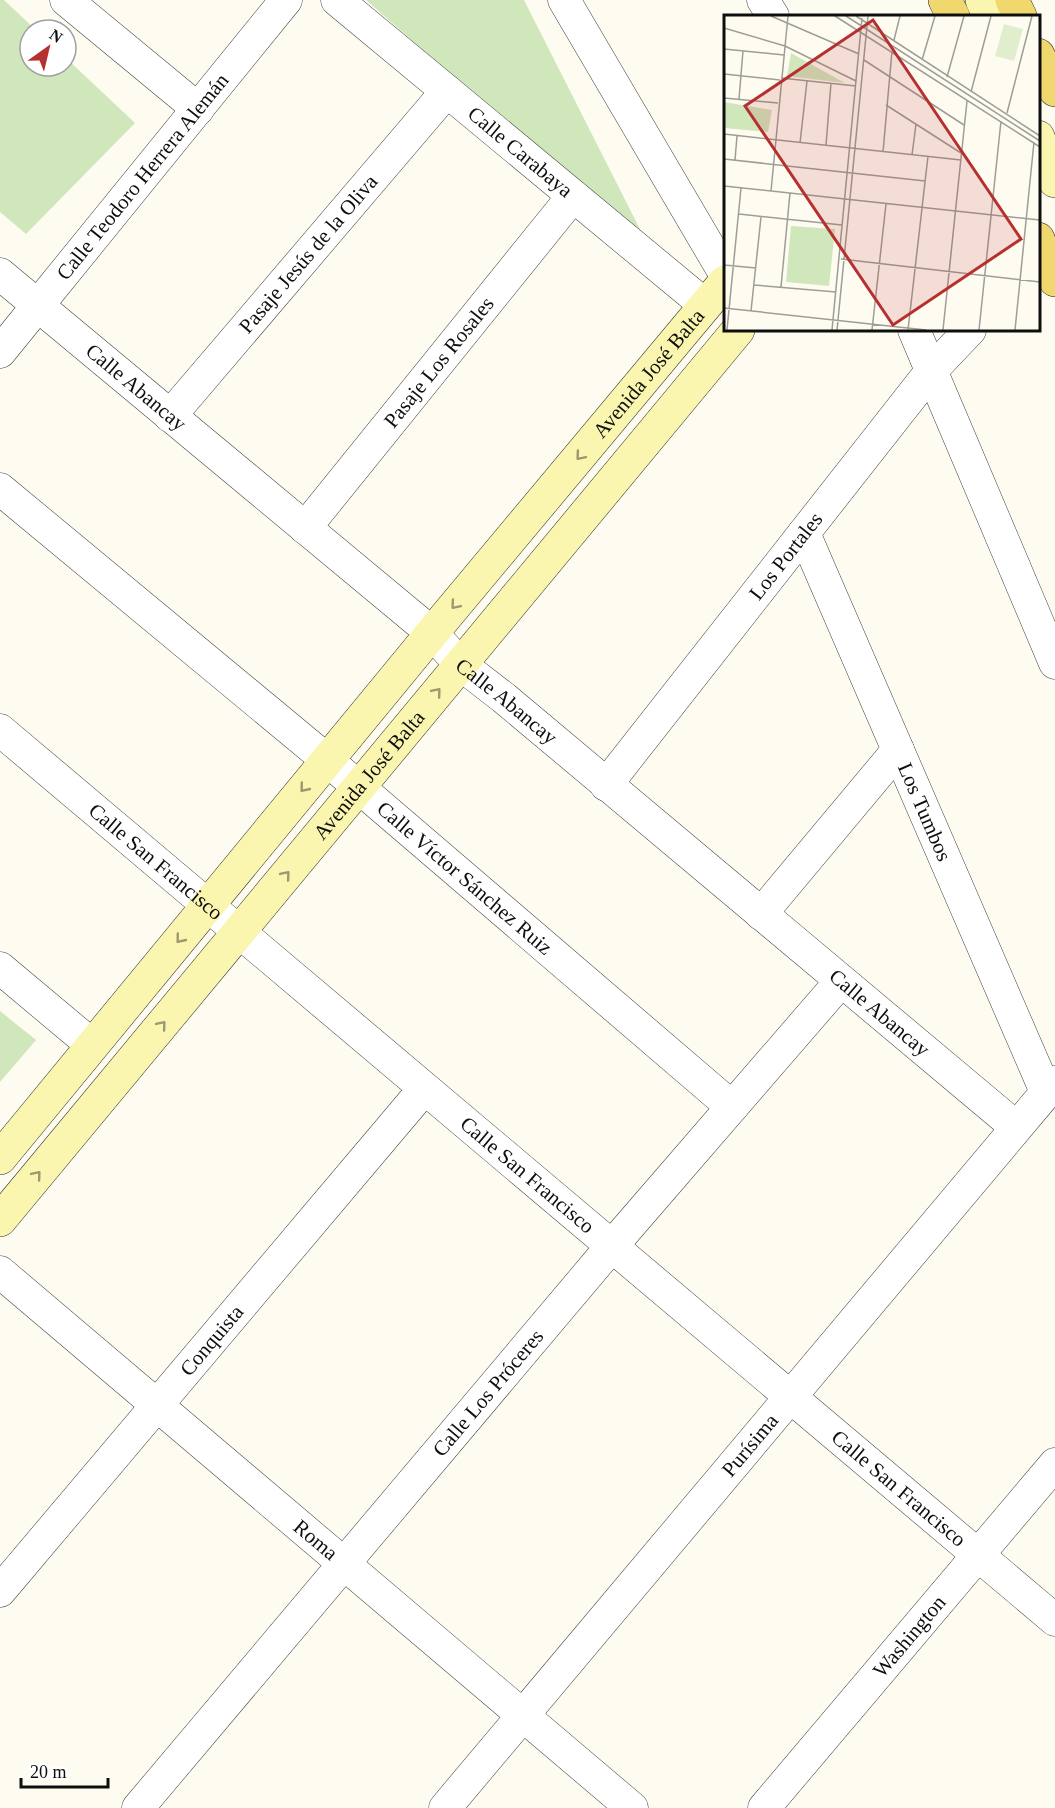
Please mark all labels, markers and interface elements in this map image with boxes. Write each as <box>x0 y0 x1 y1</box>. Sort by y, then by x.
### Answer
inset map <box>724 15 1040 332</box>
north arrow <box>18 18 78 78</box>
text: N <box>47 26 66 47</box>
street label: Calle Teodoro Herrera Alemán <box>52 68 234 285</box>
street label: Calle Carabaya <box>463 101 578 203</box>
street label: Pasaje Jesús de la Oliva <box>234 169 383 338</box>
street label: Pasaje Los Rosales <box>379 292 499 432</box>
street label: Avenida José Balta <box>588 304 710 443</box>
street label: Calle Abancay <box>81 339 192 436</box>
one-way arrow <box>576 449 587 460</box>
street label: Los Portales <box>744 508 827 605</box>
one-way arrow <box>451 598 462 609</box>
street label: Calle Abancay <box>451 653 562 750</box>
one-way arrow <box>430 688 441 699</box>
street label: Avenida José Balta <box>308 705 430 845</box>
street label: Los Tumbos <box>893 759 957 865</box>
one-way arrow <box>300 781 311 792</box>
street label: Calle Víctor Sánchez Ruiz <box>372 796 557 960</box>
street label: Calle San Francisco <box>84 798 228 925</box>
one-way arrow <box>279 870 290 881</box>
one-way arrow <box>176 932 187 943</box>
street label: Calle Abancay <box>825 964 935 1062</box>
one-way arrow <box>154 1021 165 1032</box>
street label: Calle San Francisco <box>455 1112 599 1238</box>
one-way arrow <box>30 1171 41 1182</box>
street label: Conquista <box>175 1300 249 1381</box>
street label: Calle Los Próceres <box>428 1324 548 1461</box>
street label: Purísima <box>717 1408 784 1481</box>
street label: Calle San Francisco <box>827 1425 971 1552</box>
street label: Roma <box>289 1514 343 1566</box>
street label: Washington <box>868 1590 951 1682</box>
scale bar <box>21 1751 108 1789</box>
text: 20 m <box>30 1762 67 1782</box>

